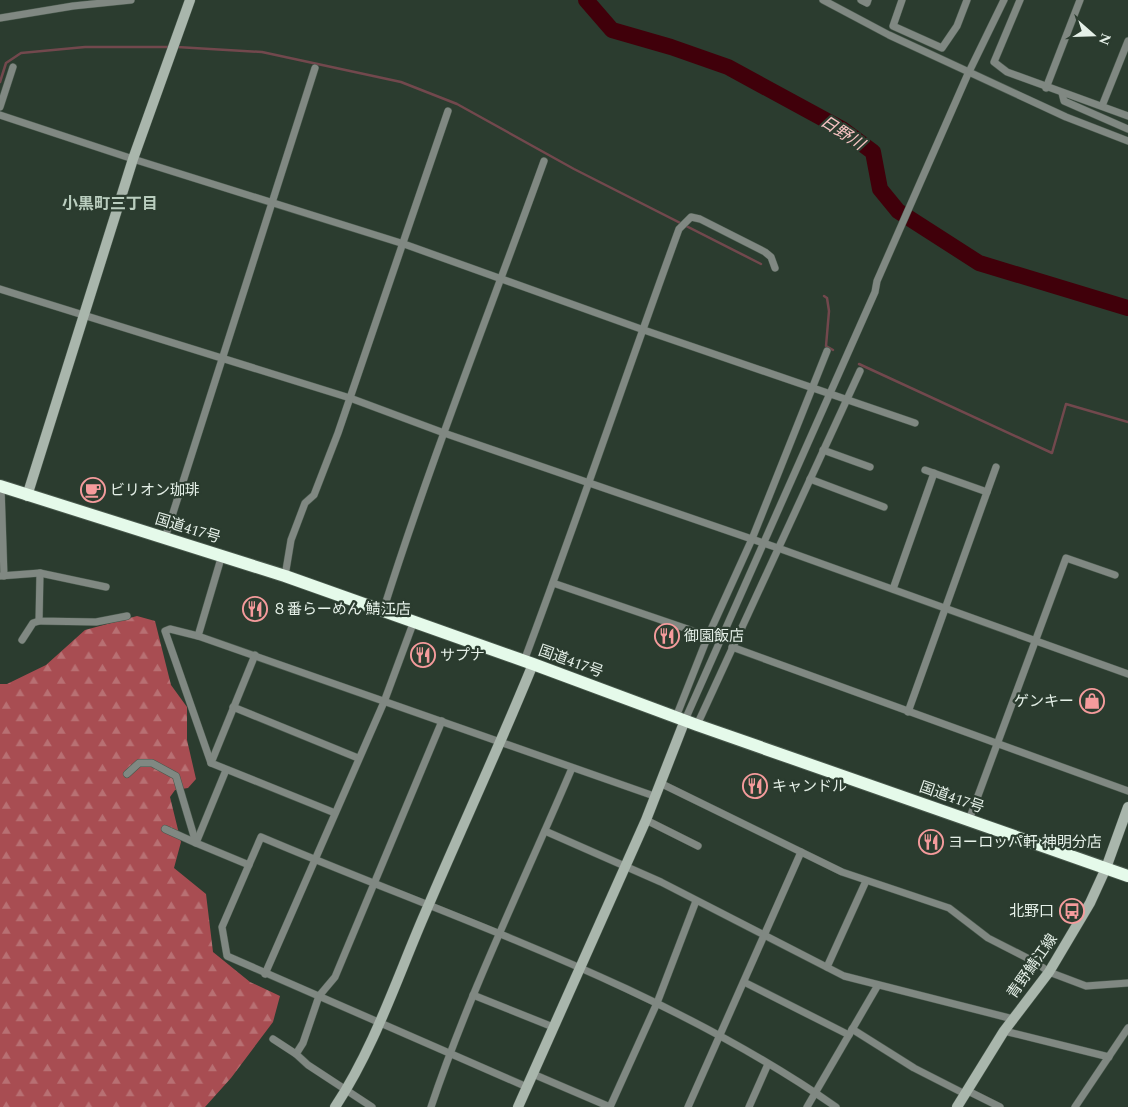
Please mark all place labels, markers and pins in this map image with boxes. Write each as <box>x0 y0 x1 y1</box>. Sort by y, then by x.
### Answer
cafe icon: ビリオン珈琲 <box>80 477 106 503</box>
place label: ビリオン珈琲 <box>110 479 200 502</box>
restaurant icon: ８番らーめん 鯖江店 <box>242 596 268 622</box>
place label: ８番らーめん 鯖江店 <box>272 598 411 621</box>
restaurant icon: 御園飯店 <box>654 623 680 649</box>
place label: 御園飯店 <box>684 625 744 648</box>
restaurant icon: サプナ <box>410 642 436 668</box>
place label: サプナ <box>440 644 485 667</box>
shop icon: ゲンキー <box>1079 688 1105 714</box>
place label: ゲンキー <box>1014 690 1074 713</box>
restaurant icon: キャンドル <box>742 773 768 799</box>
place label: キャンドル <box>772 775 847 798</box>
restaurant icon: ヨーロッパ軒 神明分店 <box>918 829 944 855</box>
place label: ヨーロッパ軒 神明分店 <box>948 831 1102 854</box>
bus stop icon: 北野口 <box>1059 898 1085 924</box>
place label: 北野口 <box>1009 900 1054 923</box>

